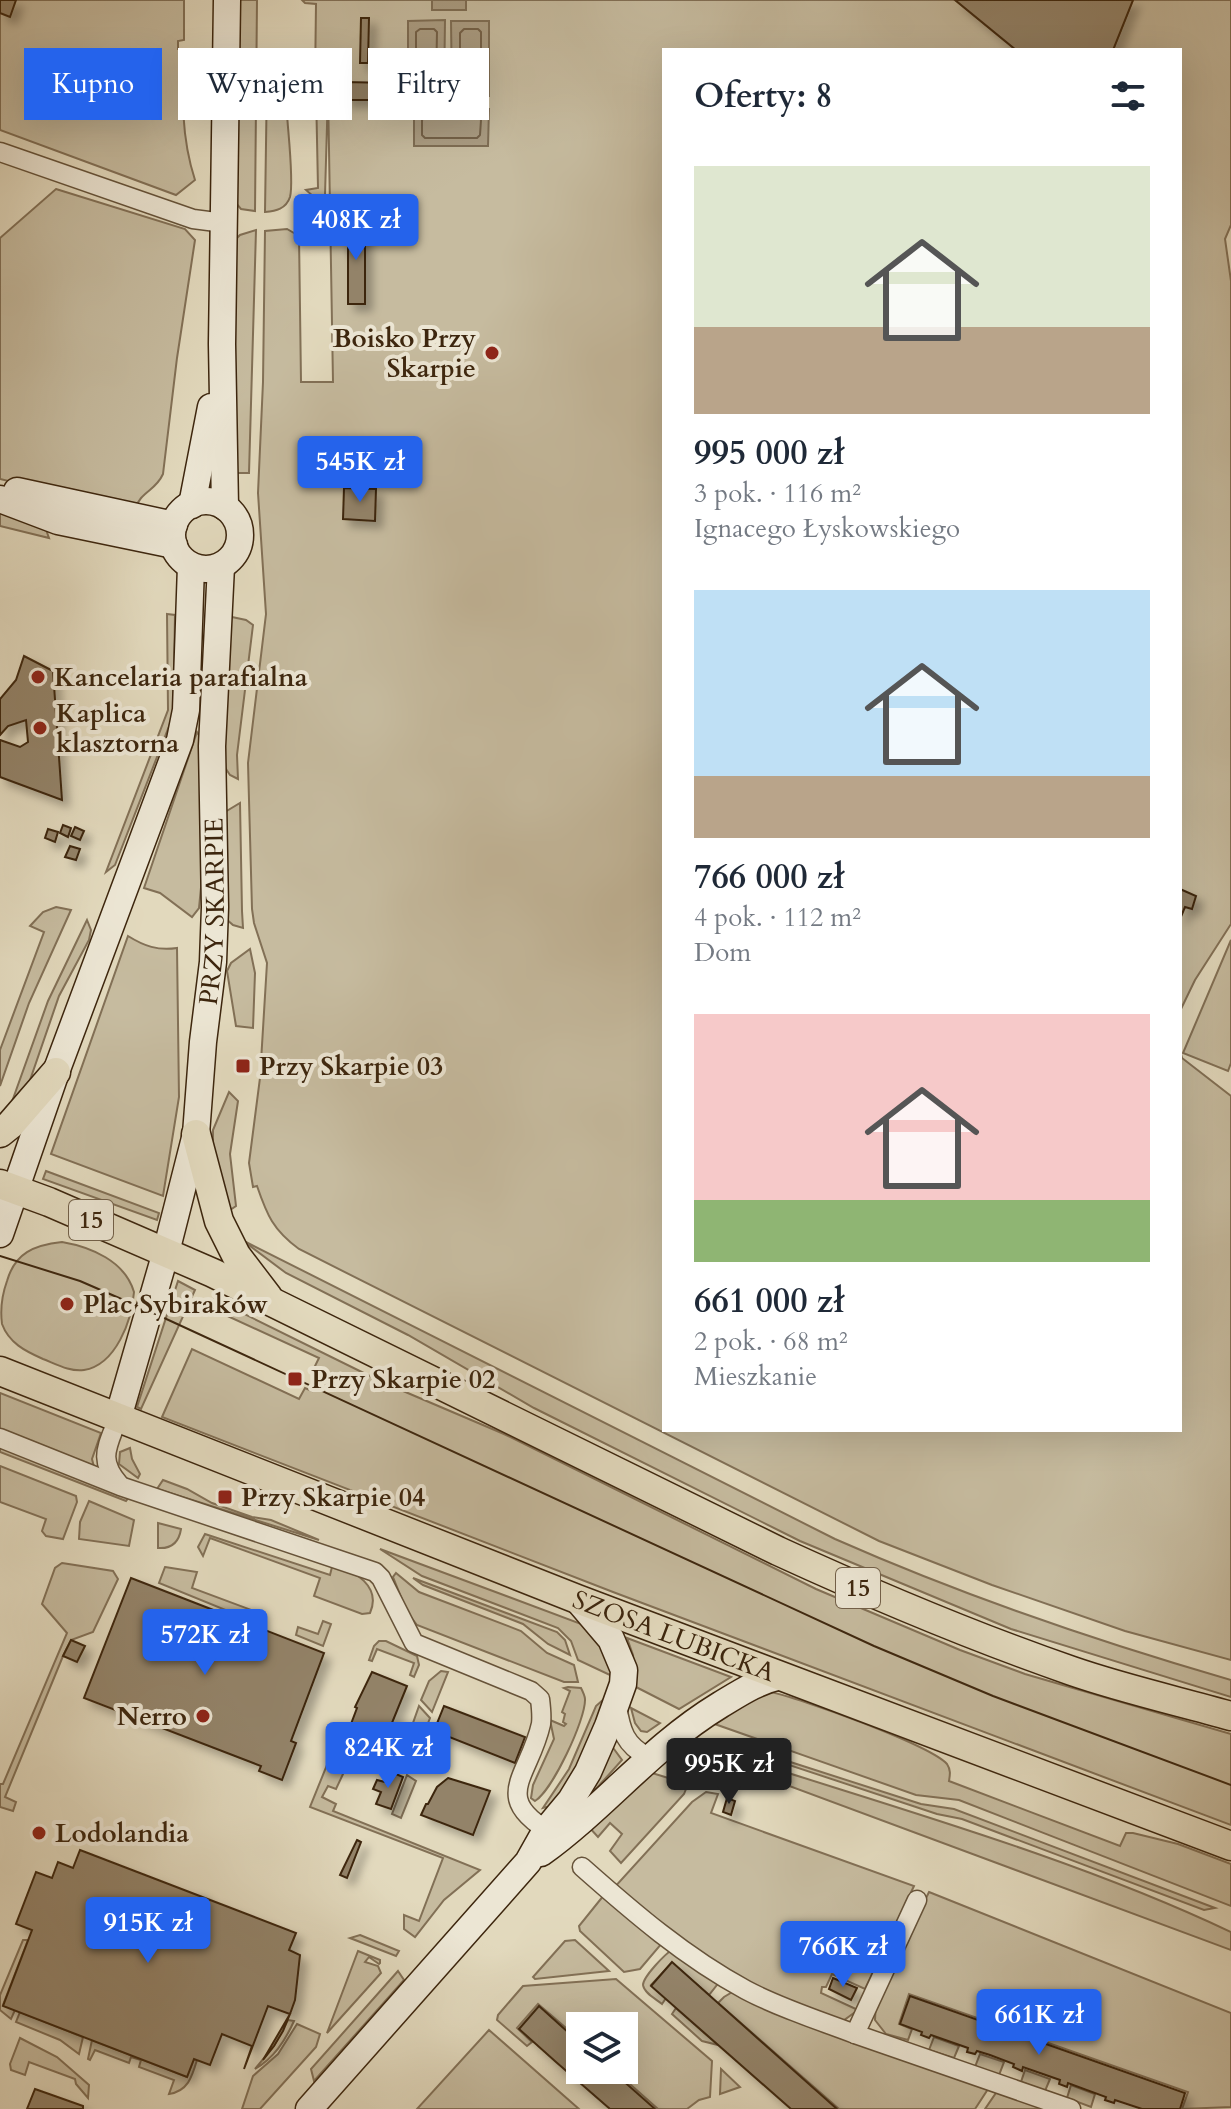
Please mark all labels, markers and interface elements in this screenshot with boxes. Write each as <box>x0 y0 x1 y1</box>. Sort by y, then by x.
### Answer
chip: Kupno <box>24 48 162 120</box>
chip: Wynajem <box>178 48 352 120</box>
chip: Filtry <box>368 48 489 120</box>
text: Oferty: 8 <box>694 73 833 119</box>
icon: filters <box>1106 74 1150 118</box>
pin: 408K zł <box>282 194 430 262</box>
text: 408K zł <box>311 202 401 237</box>
icon: home <box>850 218 994 362</box>
place label: Boisko Przy Skarpie <box>333 321 476 386</box>
marker: Boisko Przy Skarpie <box>483 344 501 362</box>
text: 995 000 zł <box>694 430 844 476</box>
pin: 545K zł <box>286 436 434 504</box>
text: 545K zł <box>315 444 405 479</box>
text: 3 pok. · 116 m² <box>694 476 861 511</box>
text: Ignacego Łyskowskiego <box>694 511 960 546</box>
icon: home <box>850 642 994 786</box>
place label: Kancelaria parafialna <box>54 660 308 695</box>
marker: Kancelaria parafialna <box>29 668 47 686</box>
place label: Kaplica klasztorna <box>56 696 179 761</box>
marker: Kaplica klasztorna <box>31 719 49 737</box>
street label: PRZY SKARPIE <box>190 817 233 1007</box>
text: 766 000 zł <box>694 854 844 900</box>
text: 4 pok. · 112 m² <box>694 900 861 935</box>
text: Dom <box>694 935 751 970</box>
place label: Przy Skarpie 03 <box>259 1049 443 1084</box>
marker: Przy Skarpie 03 <box>234 1057 252 1075</box>
icon: home <box>850 1066 994 1210</box>
road number: 15 <box>69 1200 113 1240</box>
text: 661 000 zł <box>694 1278 844 1324</box>
place label: Plac Sybiraków <box>83 1287 268 1322</box>
marker: Plac Sybiraków <box>58 1295 76 1313</box>
text: 2 pok. · 68 m² <box>694 1324 848 1359</box>
text: Mieszkanie <box>694 1359 817 1394</box>
place label: Przy Skarpie 02 <box>311 1362 495 1397</box>
marker: Przy Skarpie 02 <box>286 1370 304 1388</box>
place label: Przy Skarpie 04 <box>241 1480 425 1515</box>
marker: Przy Skarpie 04 <box>216 1488 234 1506</box>
road number: 15 <box>836 1568 880 1608</box>
street label: SZOSA LUBICKA <box>568 1581 781 1690</box>
pin: 572K zł <box>131 1609 279 1677</box>
text: 572K zł <box>160 1617 250 1652</box>
place label: Nerro <box>117 1699 187 1734</box>
marker: Nerro <box>194 1707 212 1725</box>
pin: 824K zł <box>314 1722 462 1790</box>
text: 824K zł <box>343 1730 433 1765</box>
pin: 995K zł <box>655 1738 803 1806</box>
text: 995K zł <box>684 1746 774 1781</box>
place label: Lodolandia <box>55 1816 189 1851</box>
marker: Lodolandia <box>30 1824 48 1842</box>
pin: 915K zł <box>74 1897 222 1965</box>
text: 915K zł <box>103 1905 193 1940</box>
pin: 766K zł <box>769 1921 917 1989</box>
text: 766K zł <box>798 1929 888 1964</box>
pin: 661K zł <box>965 1989 1113 2057</box>
text: 661K zł <box>994 1997 1084 2032</box>
map controls <box>566 2012 638 2084</box>
button: layers <box>566 2012 638 2084</box>

